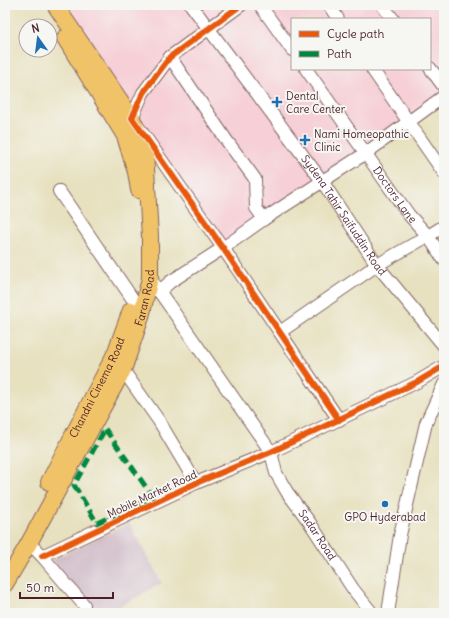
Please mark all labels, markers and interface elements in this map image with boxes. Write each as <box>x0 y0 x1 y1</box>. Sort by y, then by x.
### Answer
north arrow <box>18 18 58 58</box>
legend <box>291 18 431 70</box>
text: N <box>30 21 41 36</box>
text: Cycle path <box>327 26 384 41</box>
text: Path <box>327 46 352 61</box>
place label: Dental Care Center <box>286 89 346 116</box>
marker: Dental Care Center <box>271 96 283 108</box>
place label: Nami Homeopathic Clinic <box>314 127 409 154</box>
marker: Nami Homeopathic Clinic <box>299 134 311 146</box>
street label: Sydena Tahir Saifuddin Road <box>298 152 390 279</box>
street label: Doctors Lane <box>370 164 420 226</box>
street label: Faran Road <box>131 269 157 328</box>
street label: Chandni Cinema Road <box>66 335 128 440</box>
street label: Mobile Market Road <box>105 467 200 521</box>
marker: GPO Hyderabad <box>380 499 390 509</box>
street label: Sadar Road <box>295 507 340 563</box>
place label: GPO Hyderabad <box>344 510 426 524</box>
scale bar <box>20 574 113 600</box>
text: 50 m <box>26 580 55 595</box>

